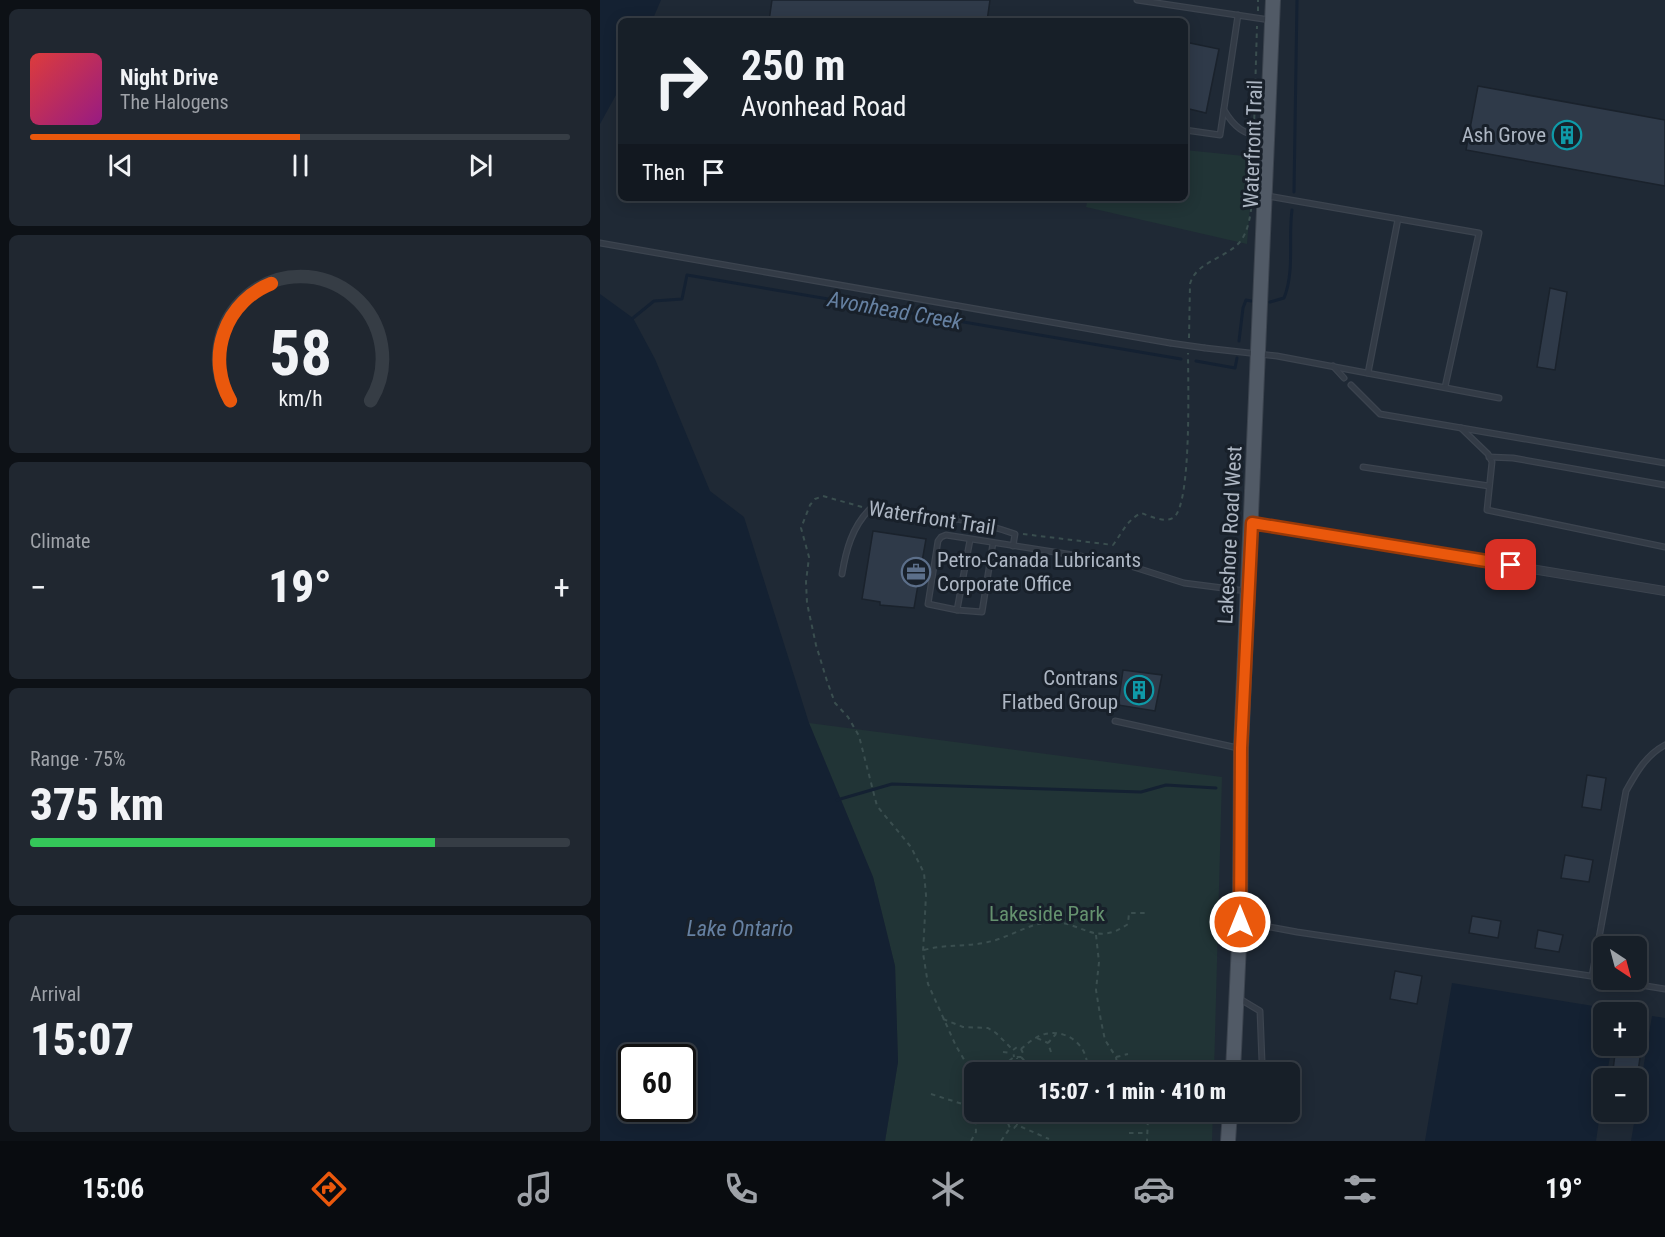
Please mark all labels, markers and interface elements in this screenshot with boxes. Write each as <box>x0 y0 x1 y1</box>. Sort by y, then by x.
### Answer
text: 250 m <box>741 41 846 90</box>
icon: right <box>642 42 720 120</box>
text: Night Drive <box>120 65 218 90</box>
street label: Waterfront Trail <box>1239 79 1267 209</box>
text: The Halogens <box>120 90 229 114</box>
text: Avonhead Road <box>741 91 906 123</box>
building icon: Ash Grove <box>1551 119 1583 151</box>
place label: Ash Grove <box>1462 123 1546 147</box>
icon: previous <box>104 149 137 182</box>
icon: pause <box>284 149 317 182</box>
icon: next <box>464 149 497 182</box>
icon: arrive <box>697 156 730 189</box>
text: Then <box>642 160 685 185</box>
water label: Avonhead Creek <box>825 286 964 335</box>
text: 58 <box>268 317 332 390</box>
text: km/h <box>278 387 322 412</box>
street label: Lakeshore Road West <box>1213 445 1247 625</box>
street label: Waterfront Trail <box>867 496 997 540</box>
text: Climate <box>30 529 90 553</box>
pin <box>1485 539 1536 590</box>
place label: Petro-Canada Lubricants Corporate Office <box>937 548 1141 596</box>
icon: arrive <box>1494 548 1527 581</box>
office icon: Petro-Canada Lubricants Corporate Office <box>900 556 932 588</box>
text: 19° <box>268 560 332 613</box>
text: − <box>30 568 47 607</box>
text: + <box>554 568 570 607</box>
place label: Contrans Flatbed Group <box>1002 666 1118 714</box>
building icon: Contrans Flatbed Group <box>1123 674 1155 706</box>
text: Range · 75% <box>30 747 126 771</box>
text: 375 km <box>30 778 164 831</box>
position arrow <box>1208 890 1272 954</box>
park label: Lakeside Park <box>989 902 1106 926</box>
water label: Lake Ontario <box>687 916 793 941</box>
north arrow <box>1593 936 1647 990</box>
map controls <box>1593 936 1647 1122</box>
text: Arrival <box>30 982 81 1006</box>
button: + <box>1593 1002 1647 1056</box>
text: 15:07 <box>30 1013 134 1066</box>
speed limit sign: 60 <box>618 1044 696 1122</box>
button: − <box>1593 1068 1647 1122</box>
text: 15:07 · 1 min · 410 m <box>1038 1079 1226 1104</box>
icon: directions <box>308 1168 350 1210</box>
icon: music <box>514 1168 556 1210</box>
icon: phone <box>720 1168 762 1210</box>
icon: climate <box>927 1168 969 1210</box>
icon: car <box>1133 1168 1175 1210</box>
icon: filters <box>1339 1168 1381 1210</box>
text: 15:06 <box>82 1173 144 1205</box>
text: 19° <box>1545 1173 1583 1205</box>

